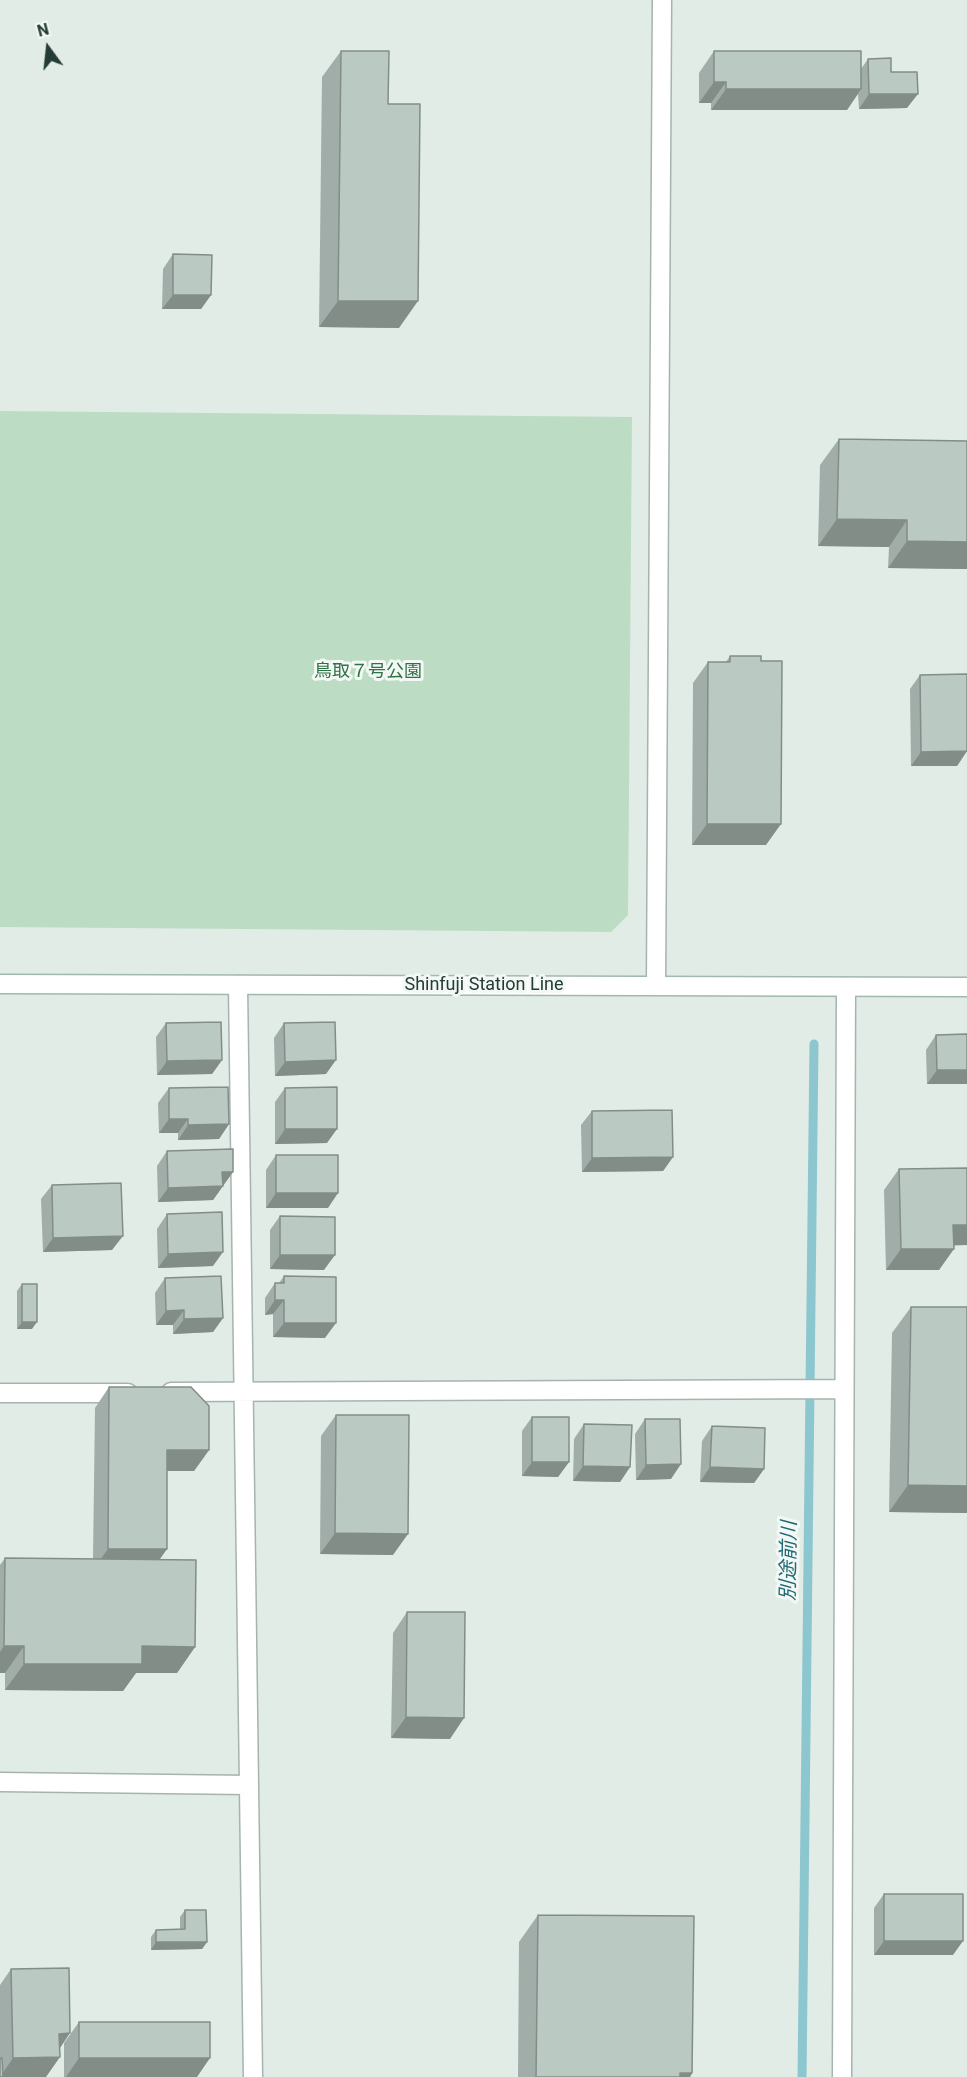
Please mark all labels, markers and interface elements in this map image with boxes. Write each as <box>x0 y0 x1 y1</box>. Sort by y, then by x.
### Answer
north arrow <box>18 18 78 78</box>
text: N <box>35 19 51 41</box>
park label: 鳥取７号公園 <box>314 661 422 683</box>
street label: Shinfuji Station Line <box>404 974 564 996</box>
water label: 別途前川 <box>777 1521 803 1601</box>

